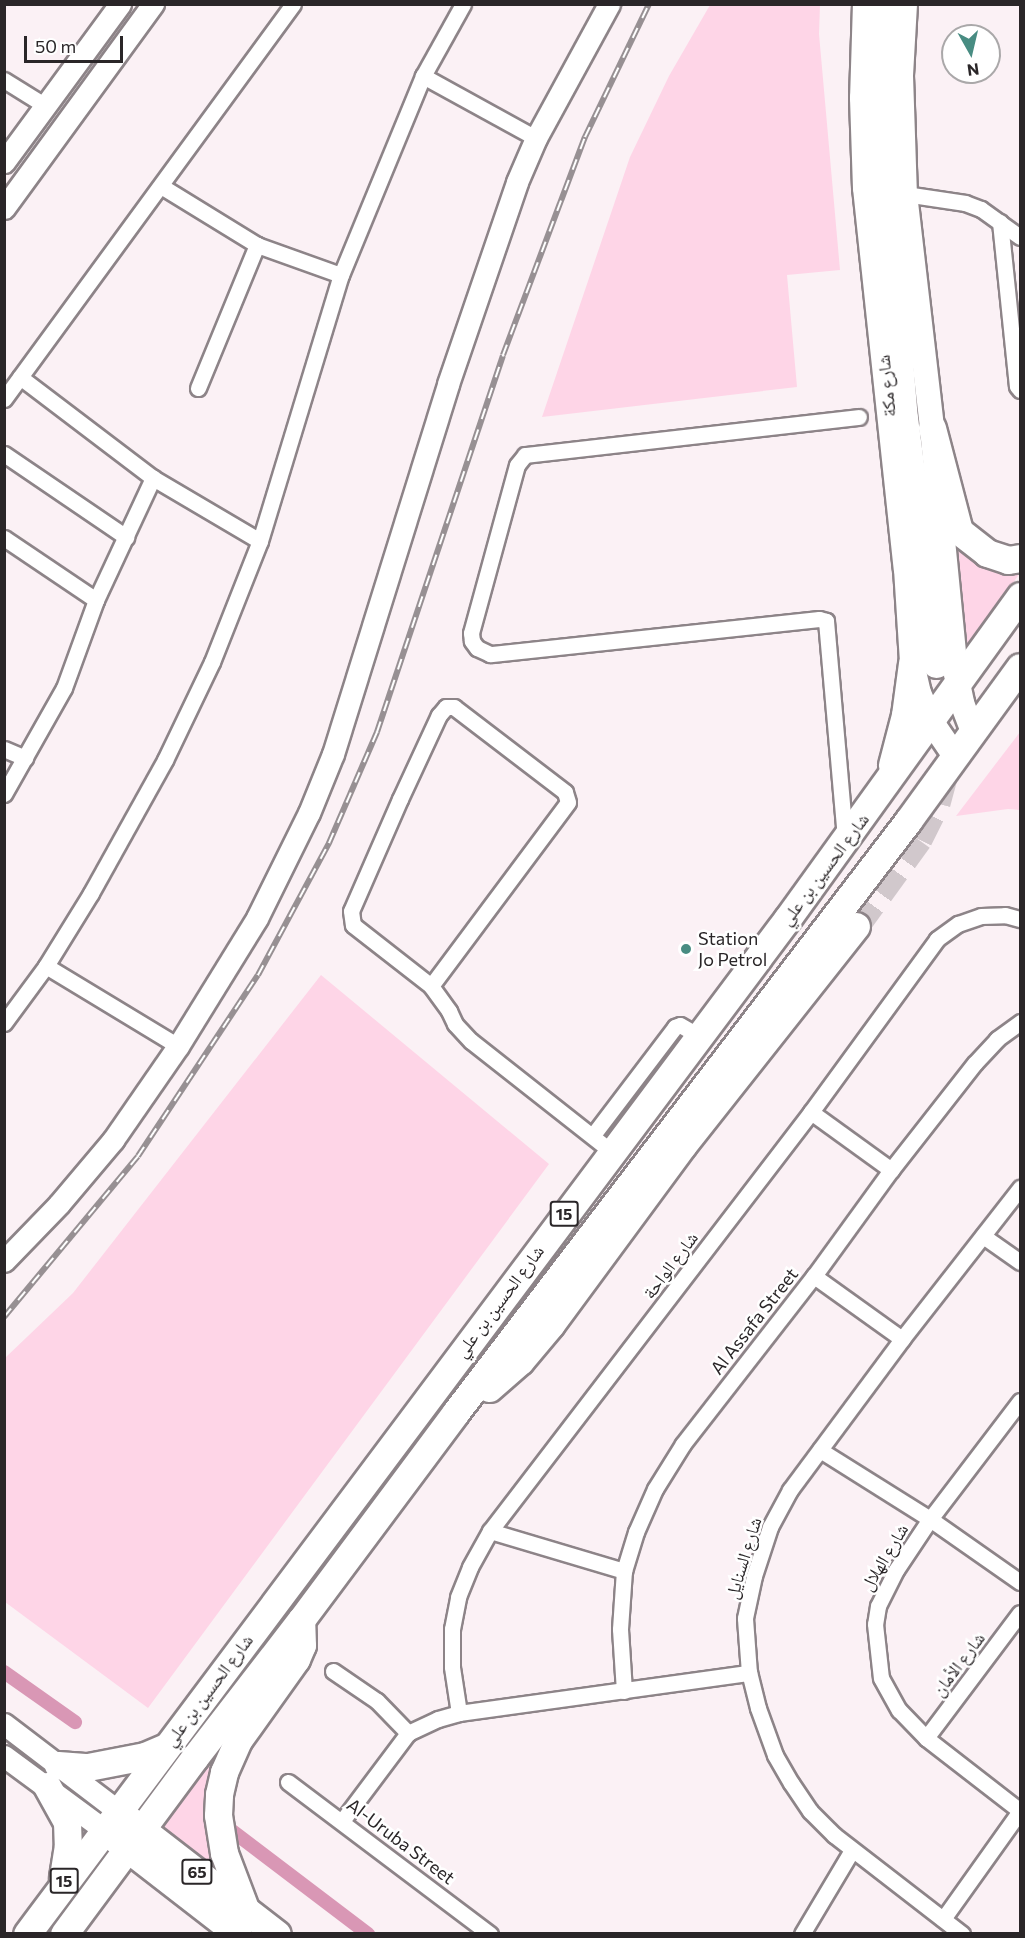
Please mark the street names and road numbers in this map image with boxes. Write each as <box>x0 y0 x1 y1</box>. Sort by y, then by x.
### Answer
street label: شارع مكة <box>872 354 900 418</box>
street label: شارع الحسين بن علي <box>775 809 873 929</box>
road number: 15 <box>549 1201 579 1227</box>
street label: شارع الواحة <box>638 1227 702 1303</box>
street label: شارع الحسين بن علي <box>450 1241 548 1361</box>
street label: Al Assafa Street <box>706 1263 802 1379</box>
street label: شارع السنايل <box>720 1515 766 1601</box>
street label: شارع الهلال <box>856 1520 912 1594</box>
street label: شارع الأمان <box>927 1628 989 1700</box>
street label: شارع الحسين بن علي <box>159 1630 257 1750</box>
street label: Al-Uruba Street <box>343 1793 459 1889</box>
road number: 65 <box>180 1859 214 1885</box>
road number: 15 <box>49 1868 79 1894</box>

